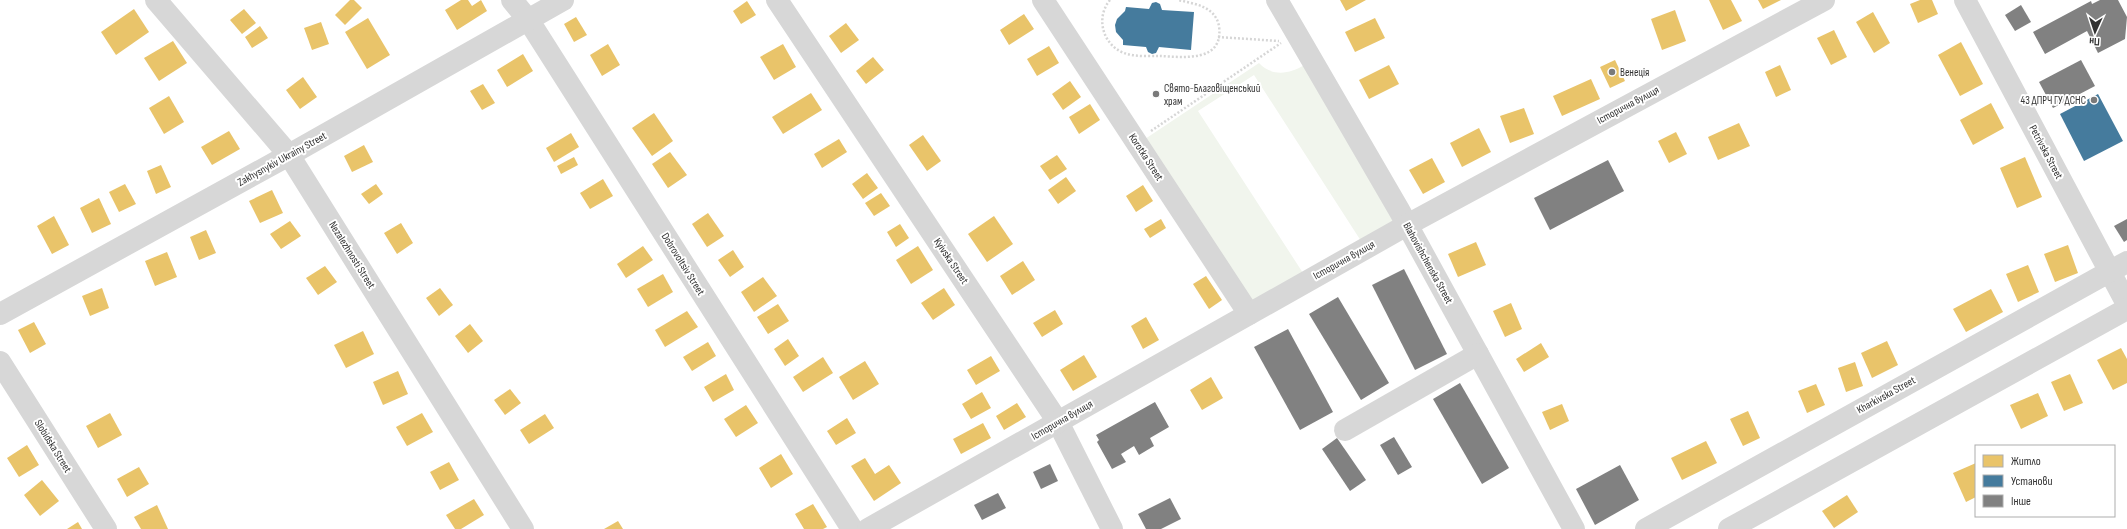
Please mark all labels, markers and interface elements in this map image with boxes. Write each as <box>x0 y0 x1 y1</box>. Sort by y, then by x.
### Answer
north arrow <box>2075 12 2115 52</box>
text: Пн <box>2089 35 2100 48</box>
place label: Венеція <box>1620 66 1649 79</box>
marker: Венеція <box>1607 67 1617 77</box>
place label: Свято-Благовіщенський храм <box>1164 82 1261 108</box>
street label: Історична вулиця <box>1595 83 1661 127</box>
marker: Свято-Благовіщенський храм <box>1151 89 1161 99</box>
place label: 43 ДПРЧ ГУ ДСНС <box>2021 94 2086 107</box>
marker: 43 ДПРЧ ГУ ДСНС <box>2089 95 2099 105</box>
street label: Petrivska Street <box>2026 123 2066 182</box>
street label: Zakhysnykiv Ukrainy Street <box>235 129 329 189</box>
street label: Korotka Street <box>1126 131 1166 184</box>
street label: Nezalezhnosti Street <box>326 219 378 292</box>
street label: Blahovishchenska Street <box>1400 220 1456 306</box>
street label: Dobrovoltsiv Street <box>659 230 708 298</box>
street label: Kyivska Street <box>931 236 971 287</box>
street label: Історична вулиця <box>1311 238 1377 282</box>
street label: Kharkivska Street <box>1854 373 1918 416</box>
street label: Історична вулиця <box>1029 397 1095 443</box>
street label: Slobidska Street <box>32 417 75 475</box>
legend <box>1975 445 2115 517</box>
text: Житло <box>2011 454 2041 469</box>
text: Установи <box>2011 474 2053 489</box>
text: Інше <box>2011 494 2031 509</box>

